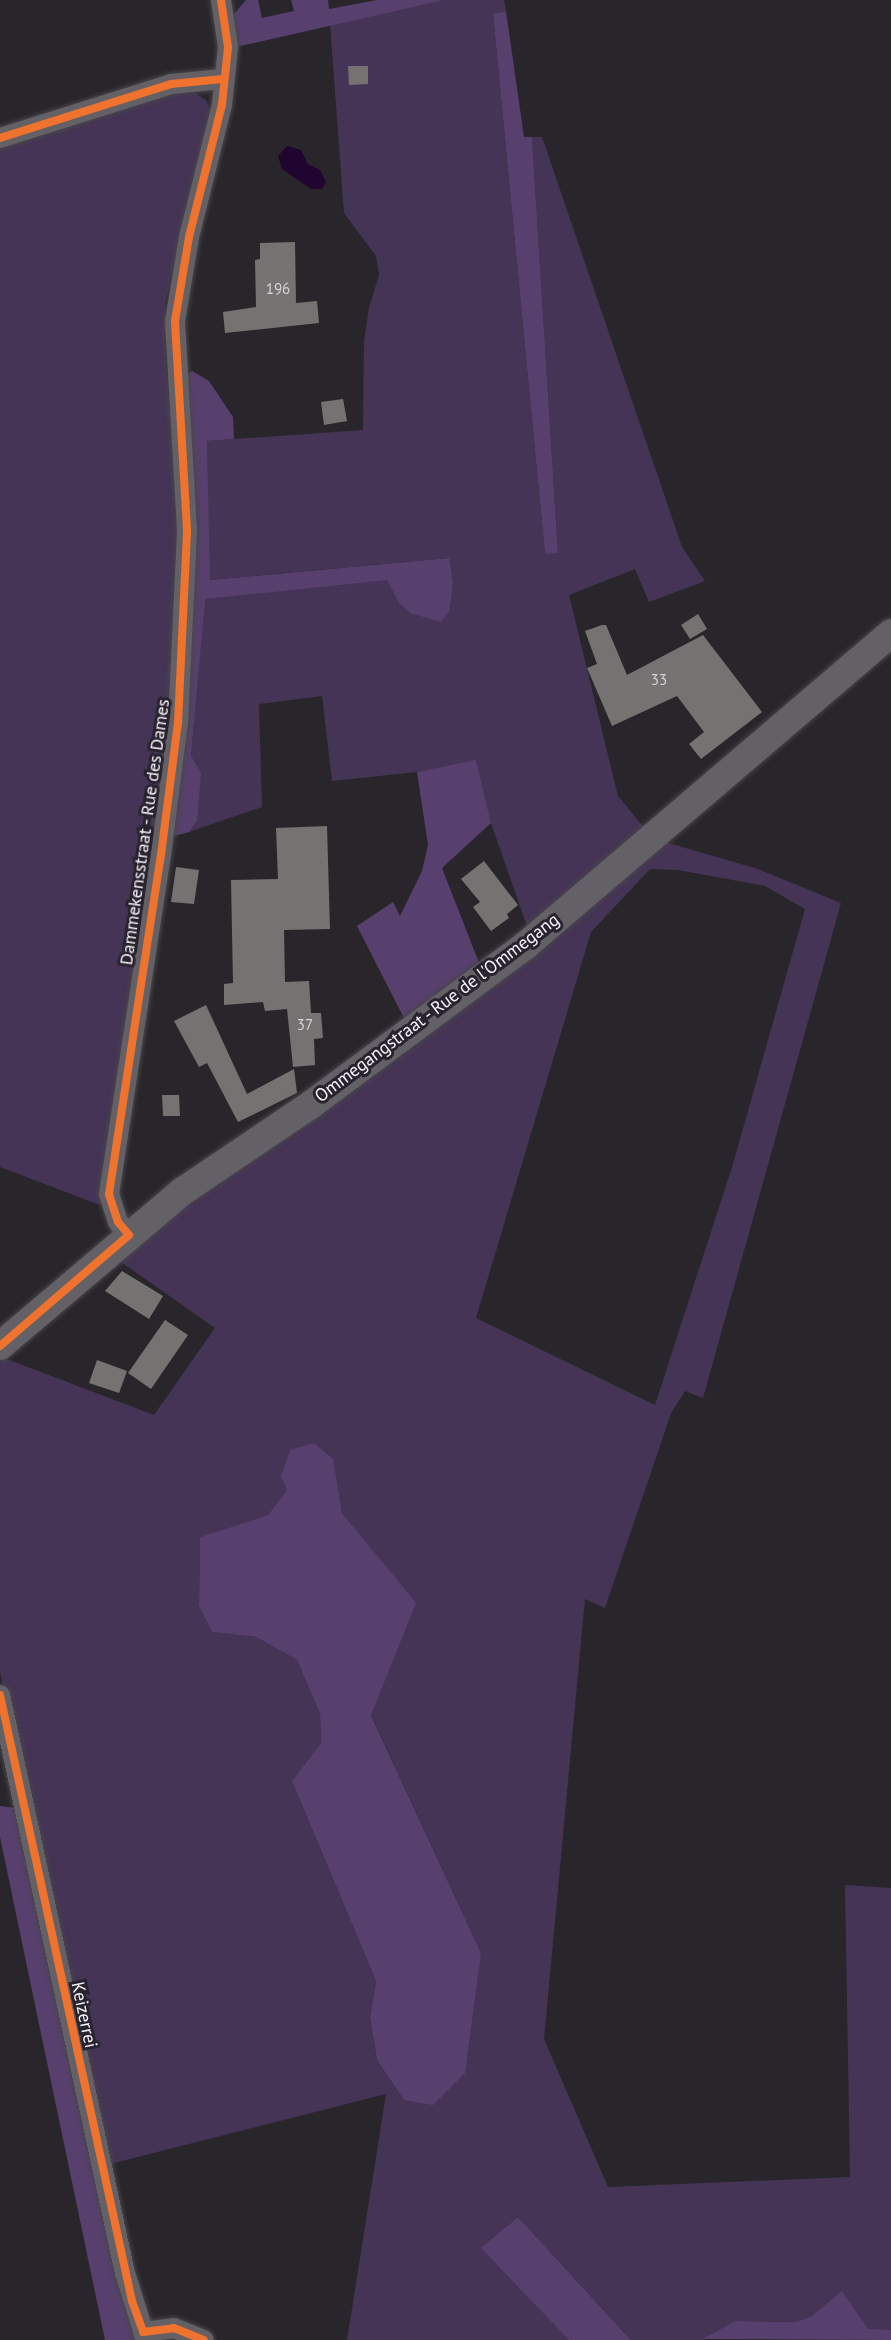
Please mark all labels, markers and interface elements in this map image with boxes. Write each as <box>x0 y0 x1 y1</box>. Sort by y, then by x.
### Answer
house number: 196 <box>266 280 290 298</box>
house number: 33 <box>651 671 667 689</box>
street label: Dammekensstraat - Rue des Dames <box>115 696 175 968</box>
street label: Ommegangstraat - Rue de l'Ommegang <box>309 908 565 1108</box>
house number: 37 <box>297 1016 313 1034</box>
street label: Keizerrei <box>66 1980 102 2050</box>

